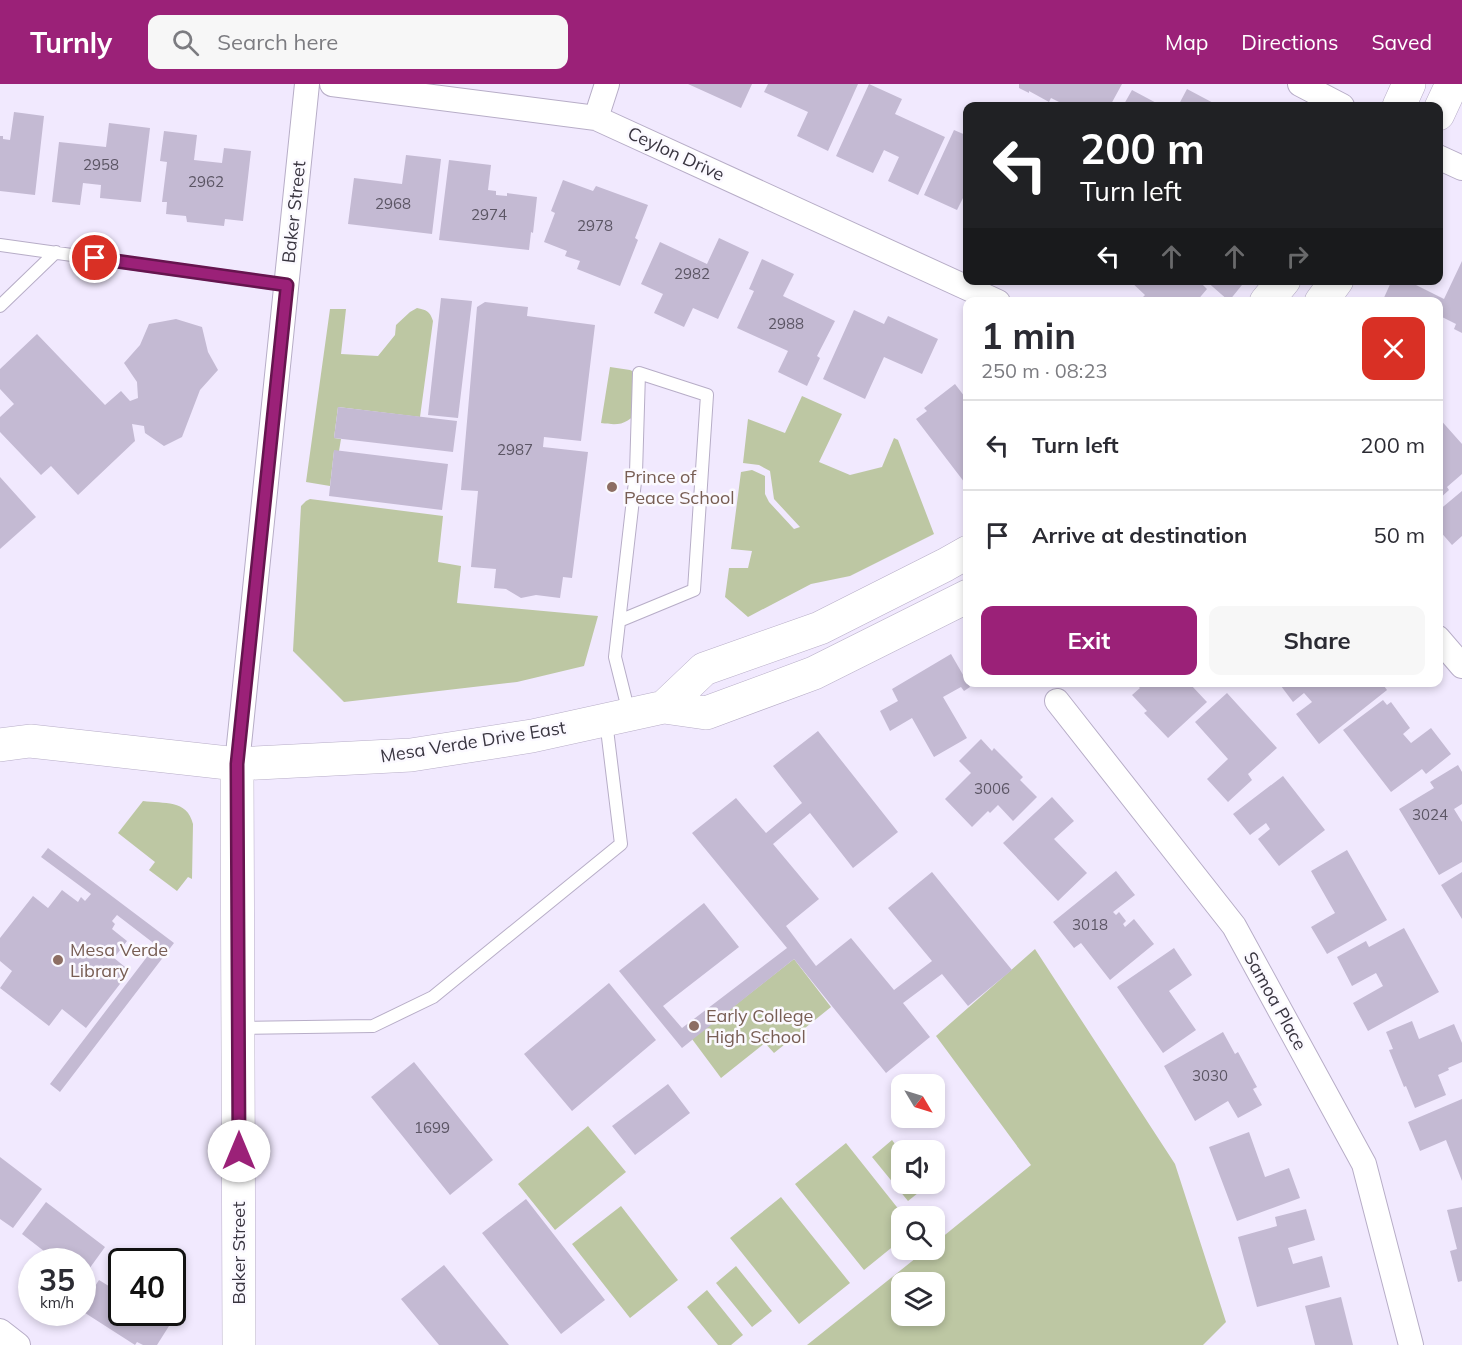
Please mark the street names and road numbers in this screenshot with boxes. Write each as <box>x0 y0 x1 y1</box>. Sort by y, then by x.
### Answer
street label: Ceylon Drive <box>624 121 728 186</box>
street label: Baker Street <box>277 160 310 264</box>
street label: Mesa Verde Drive East <box>379 716 567 768</box>
street label: Samoa Place <box>1239 948 1312 1054</box>
street label: Baker Street <box>227 1202 250 1304</box>

